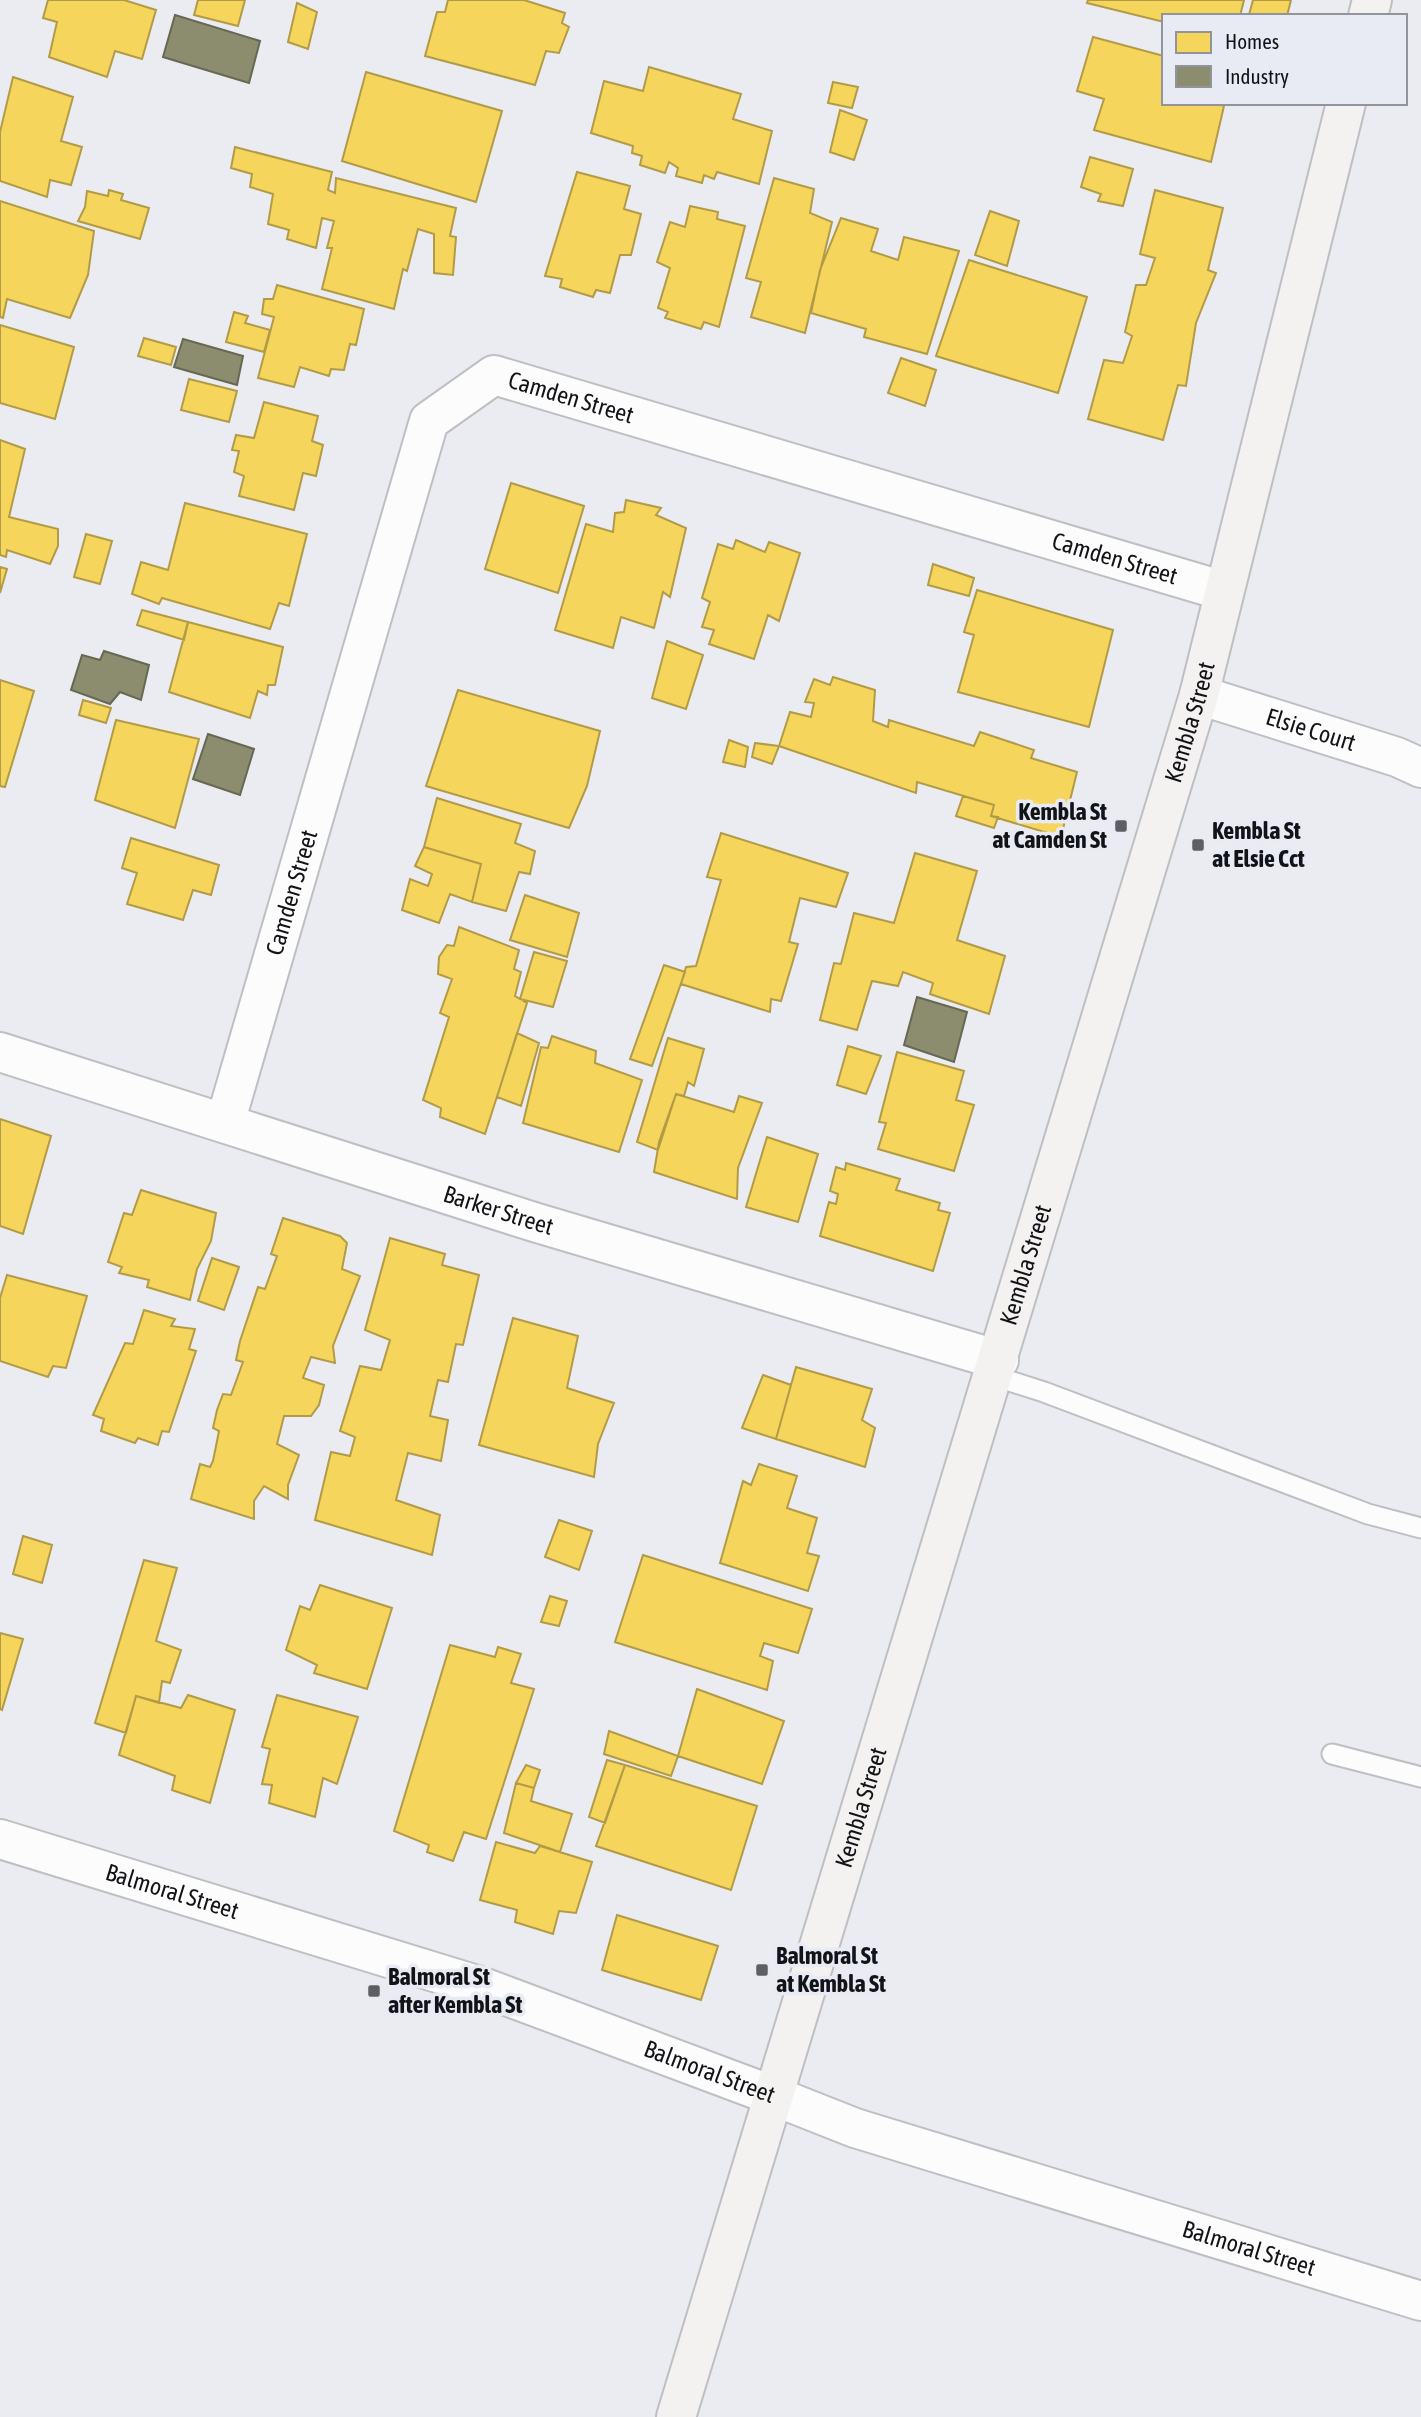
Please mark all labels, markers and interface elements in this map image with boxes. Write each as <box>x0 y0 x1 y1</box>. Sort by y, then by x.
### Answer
legend <box>1162 14 1407 105</box>
text: Homes <box>1225 29 1279 53</box>
text: Industry <box>1225 64 1289 88</box>
street label: Camden Street <box>505 366 637 429</box>
street label: Camden Street <box>1049 527 1181 589</box>
street label: Kembla Street <box>1159 659 1220 786</box>
street label: Elsie Court <box>1263 703 1359 756</box>
place label: Kembla St at Camden St <box>992 798 1107 853</box>
place label: Kembla St at Elsie Cct <box>1212 817 1305 872</box>
marker: Kembla St at Camden St <box>1113 818 1129 834</box>
street label: Camden Street <box>260 827 323 958</box>
marker: Kembla St at Elsie Cct <box>1190 837 1206 853</box>
street label: Barker Street <box>440 1180 557 1240</box>
street label: Kembla Street <box>994 1201 1056 1328</box>
street label: Kembla Street <box>830 1744 892 1871</box>
street label: Balmoral Street <box>102 1858 242 1924</box>
place label: Balmoral St at Kembla St <box>776 1942 886 1997</box>
marker: Balmoral St at Kembla St <box>754 1962 770 1978</box>
place label: Balmoral St after Kembla St <box>388 1963 522 2018</box>
marker: Balmoral St after Kembla St <box>366 1983 382 1999</box>
street label: Balmoral Street <box>640 2035 779 2108</box>
street label: Balmoral Street <box>1179 2215 1319 2281</box>

